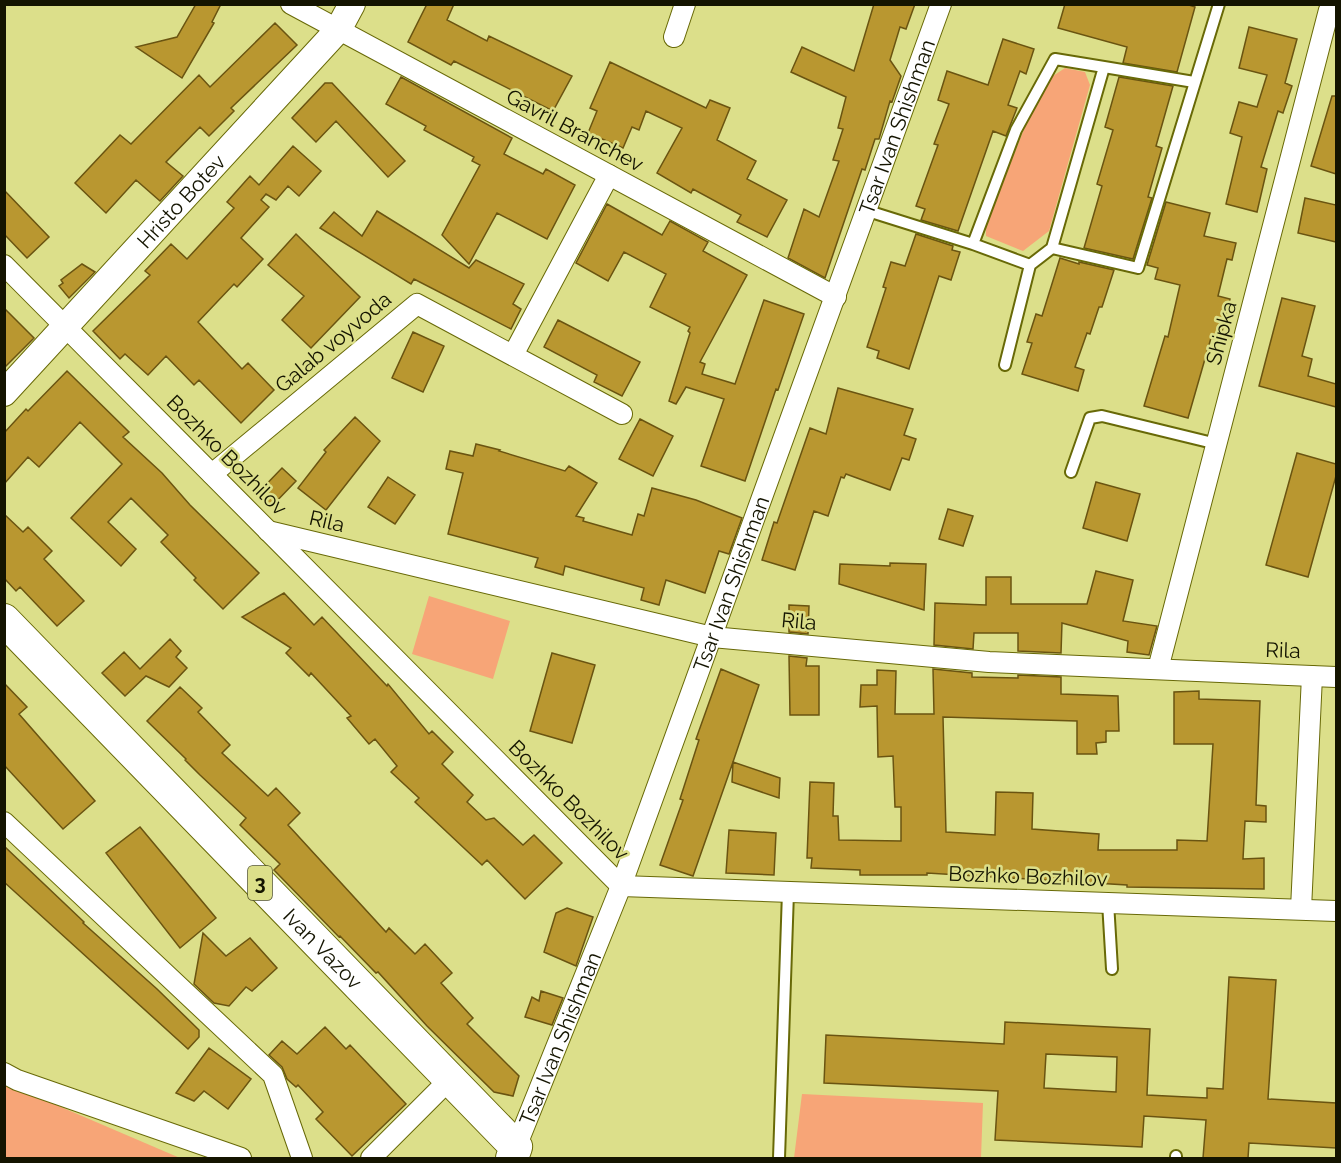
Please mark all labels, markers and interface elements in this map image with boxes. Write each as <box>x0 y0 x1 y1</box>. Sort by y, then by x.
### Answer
street label: Tsar Ivan Shishman <box>853 36 940 218</box>
street label: Gavril Branchev <box>502 83 648 177</box>
street label: Hristo Botev <box>131 149 230 253</box>
street label: Galab voyvoda <box>270 286 396 398</box>
street label: Shipka <box>1201 298 1241 368</box>
street label: Bozhko Bozhilov <box>162 390 292 520</box>
street label: Tsar Ivan Shishman <box>687 493 774 675</box>
street label: Rila <box>307 505 347 537</box>
street label: Rila <box>780 607 818 635</box>
street label: Rila <box>1265 637 1301 663</box>
street label: Bozhko Bozhilov <box>504 735 634 865</box>
street label: Bozhko Bozhilov <box>948 861 1108 891</box>
road number: 3 <box>248 866 272 900</box>
street label: Ivan Vazov <box>278 903 368 994</box>
street label: Tsar Ivan Shishman <box>514 948 606 1129</box>

